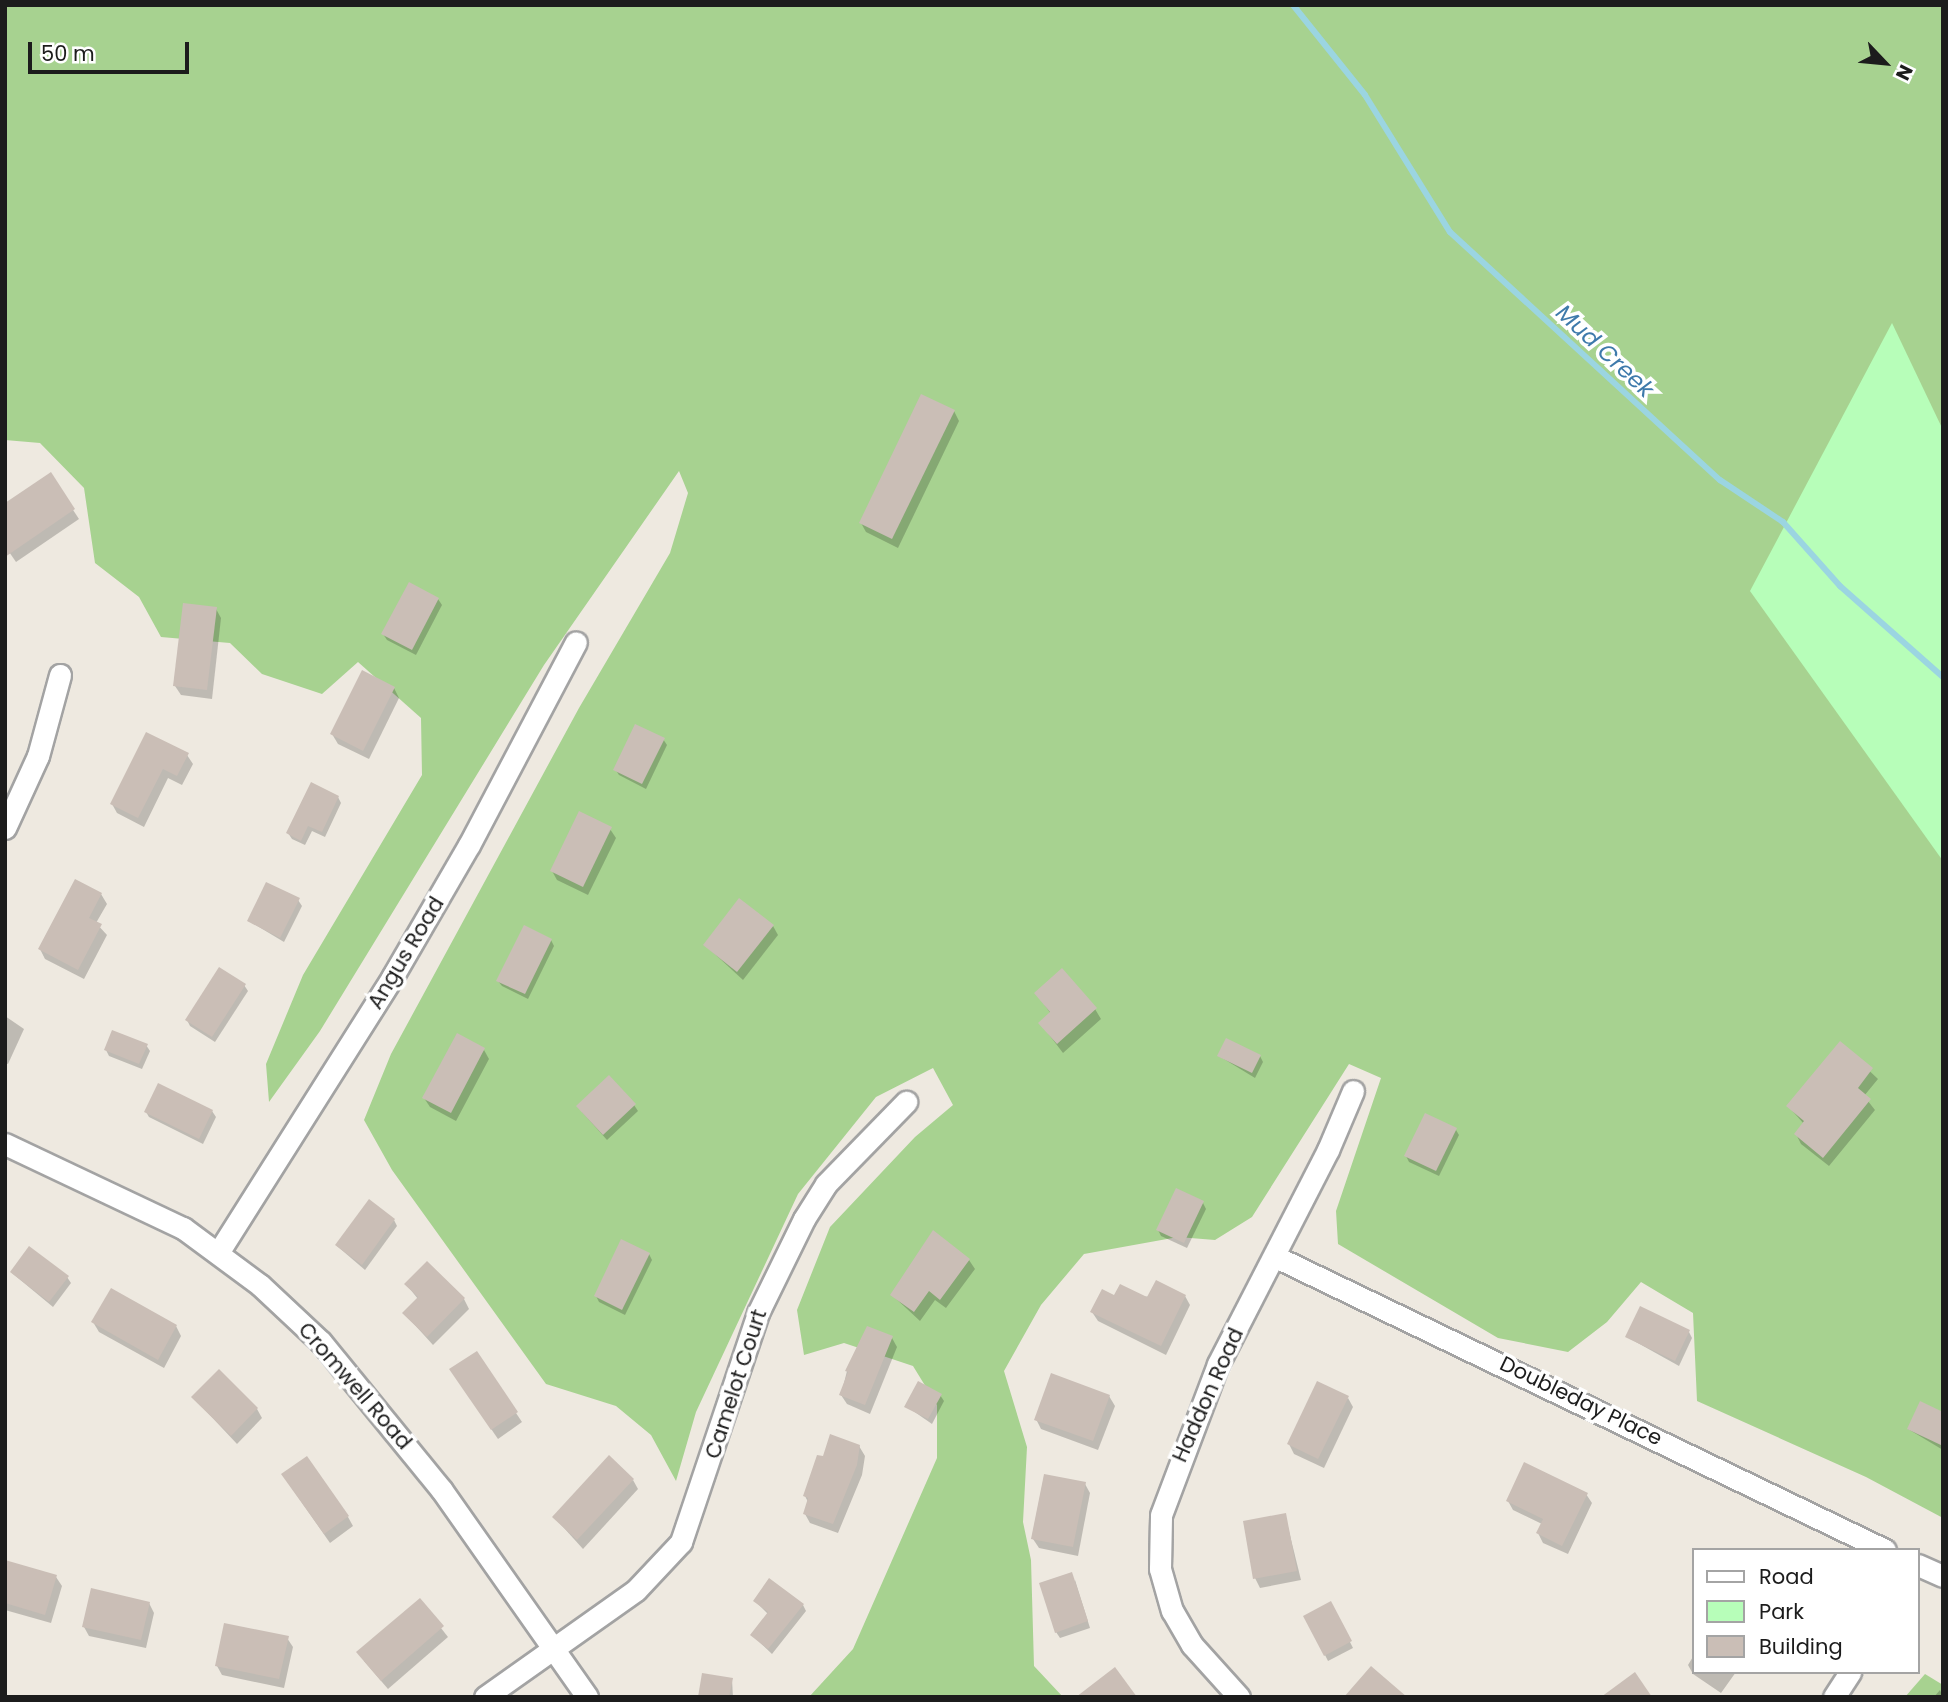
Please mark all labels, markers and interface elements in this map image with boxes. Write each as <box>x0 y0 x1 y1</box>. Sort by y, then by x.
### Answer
scale bar <box>32 28 192 72</box>
north arrow <box>1850 28 1920 98</box>
text: 50 m <box>41 39 95 68</box>
text: N <box>1889 60 1920 85</box>
water label: Mud Creek <box>1550 299 1660 403</box>
street label: Angus Road <box>363 892 449 1014</box>
street label: Camelot Court <box>700 1306 772 1462</box>
street label: Cromwell Road <box>293 1317 417 1455</box>
street label: Haddon Road <box>1167 1324 1249 1466</box>
street label: Doubleday Place <box>1496 1351 1666 1451</box>
legend <box>1692 1548 1920 1674</box>
text: Road <box>1759 1562 1814 1591</box>
text: Park <box>1759 1597 1804 1626</box>
text: Building <box>1759 1632 1843 1661</box>

